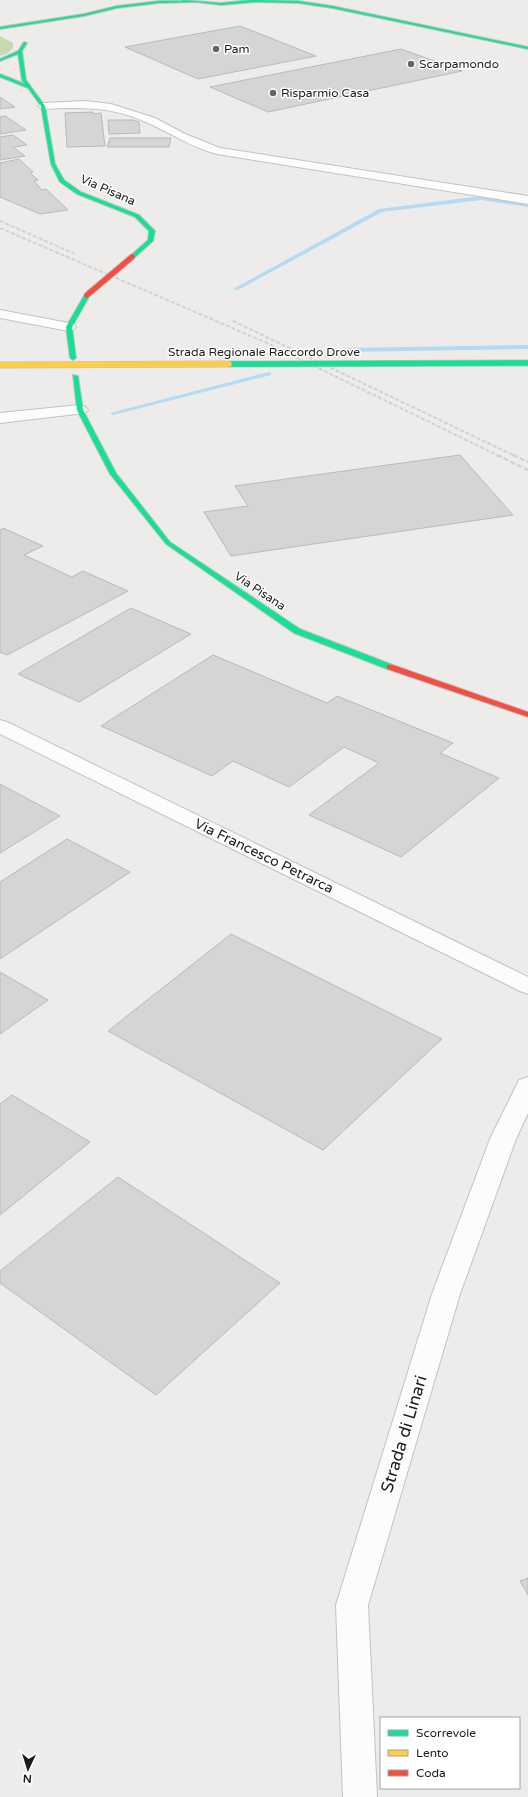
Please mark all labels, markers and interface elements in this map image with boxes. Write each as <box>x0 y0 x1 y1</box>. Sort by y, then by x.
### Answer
place label: Pam <box>224 42 250 56</box>
marker: Pam <box>211 44 221 54</box>
place label: Scarpamondo <box>419 57 499 71</box>
marker: Scarpamondo <box>406 59 416 69</box>
place label: Risparmio Casa <box>281 86 369 100</box>
marker: Risparmio Casa <box>268 88 278 98</box>
street label: Via Pisana <box>78 172 138 208</box>
street label: Strada Regionale Raccordo Drove <box>168 345 360 359</box>
street label: Via Pisana <box>232 569 288 613</box>
street label: Via Francesco Petrarca <box>192 815 336 897</box>
street label: Strada di Linari <box>376 1373 432 1495</box>
legend <box>380 1717 520 1789</box>
text: Scorrevole <box>416 1726 476 1740</box>
text: Lento <box>416 1746 449 1760</box>
north arrow <box>8 1749 48 1789</box>
text: Coda <box>416 1766 446 1780</box>
text: N <box>22 1772 32 1785</box>

